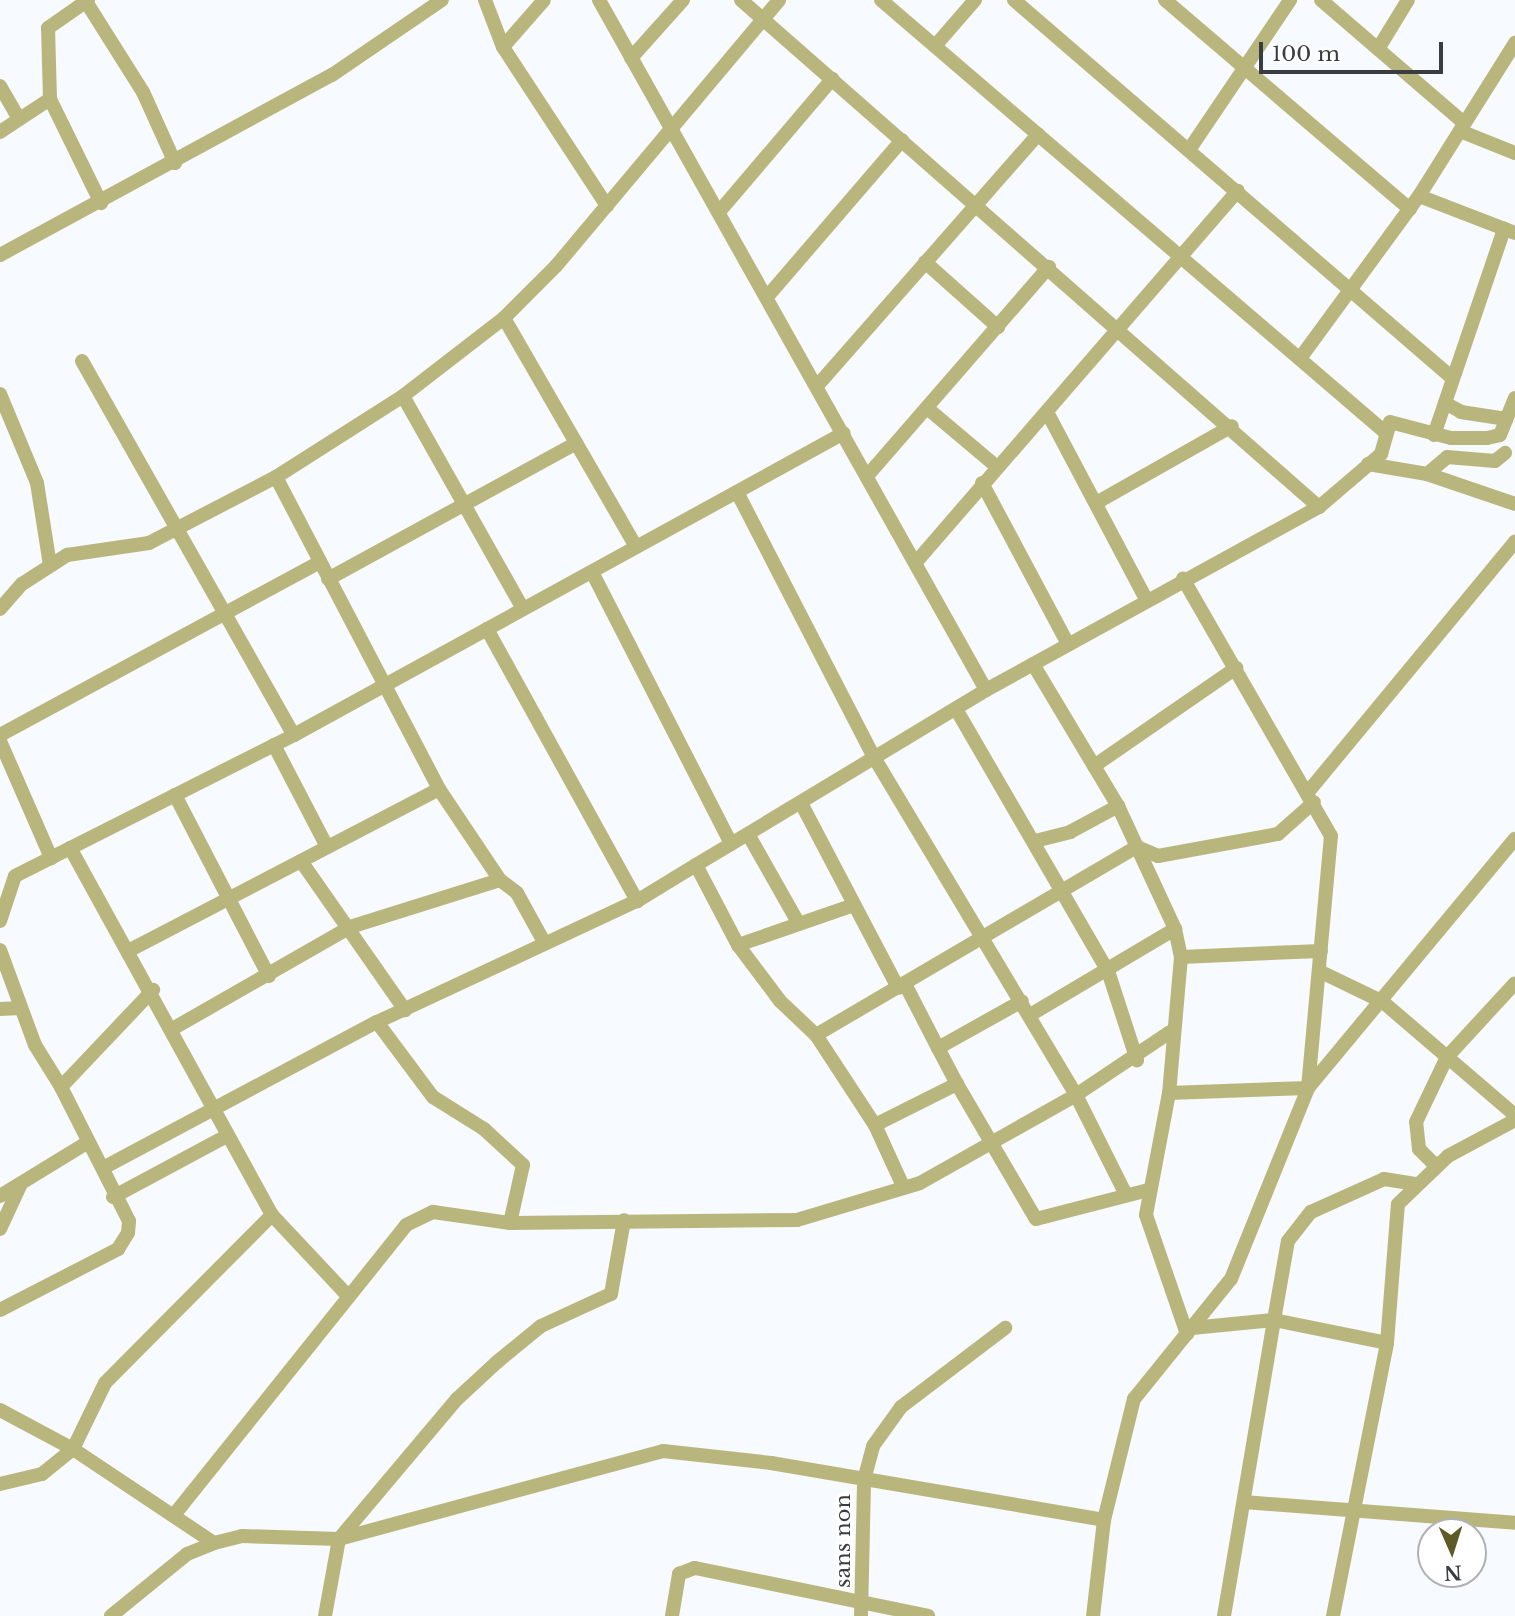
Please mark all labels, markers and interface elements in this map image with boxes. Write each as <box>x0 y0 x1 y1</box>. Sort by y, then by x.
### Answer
scale bar <box>1263 28 1447 72</box>
text: 100 m <box>1272 41 1340 67</box>
street label: sans non <box>830 1494 856 1588</box>
north arrow <box>1417 1518 1487 1588</box>
text: N <box>1443 1561 1463 1584</box>

